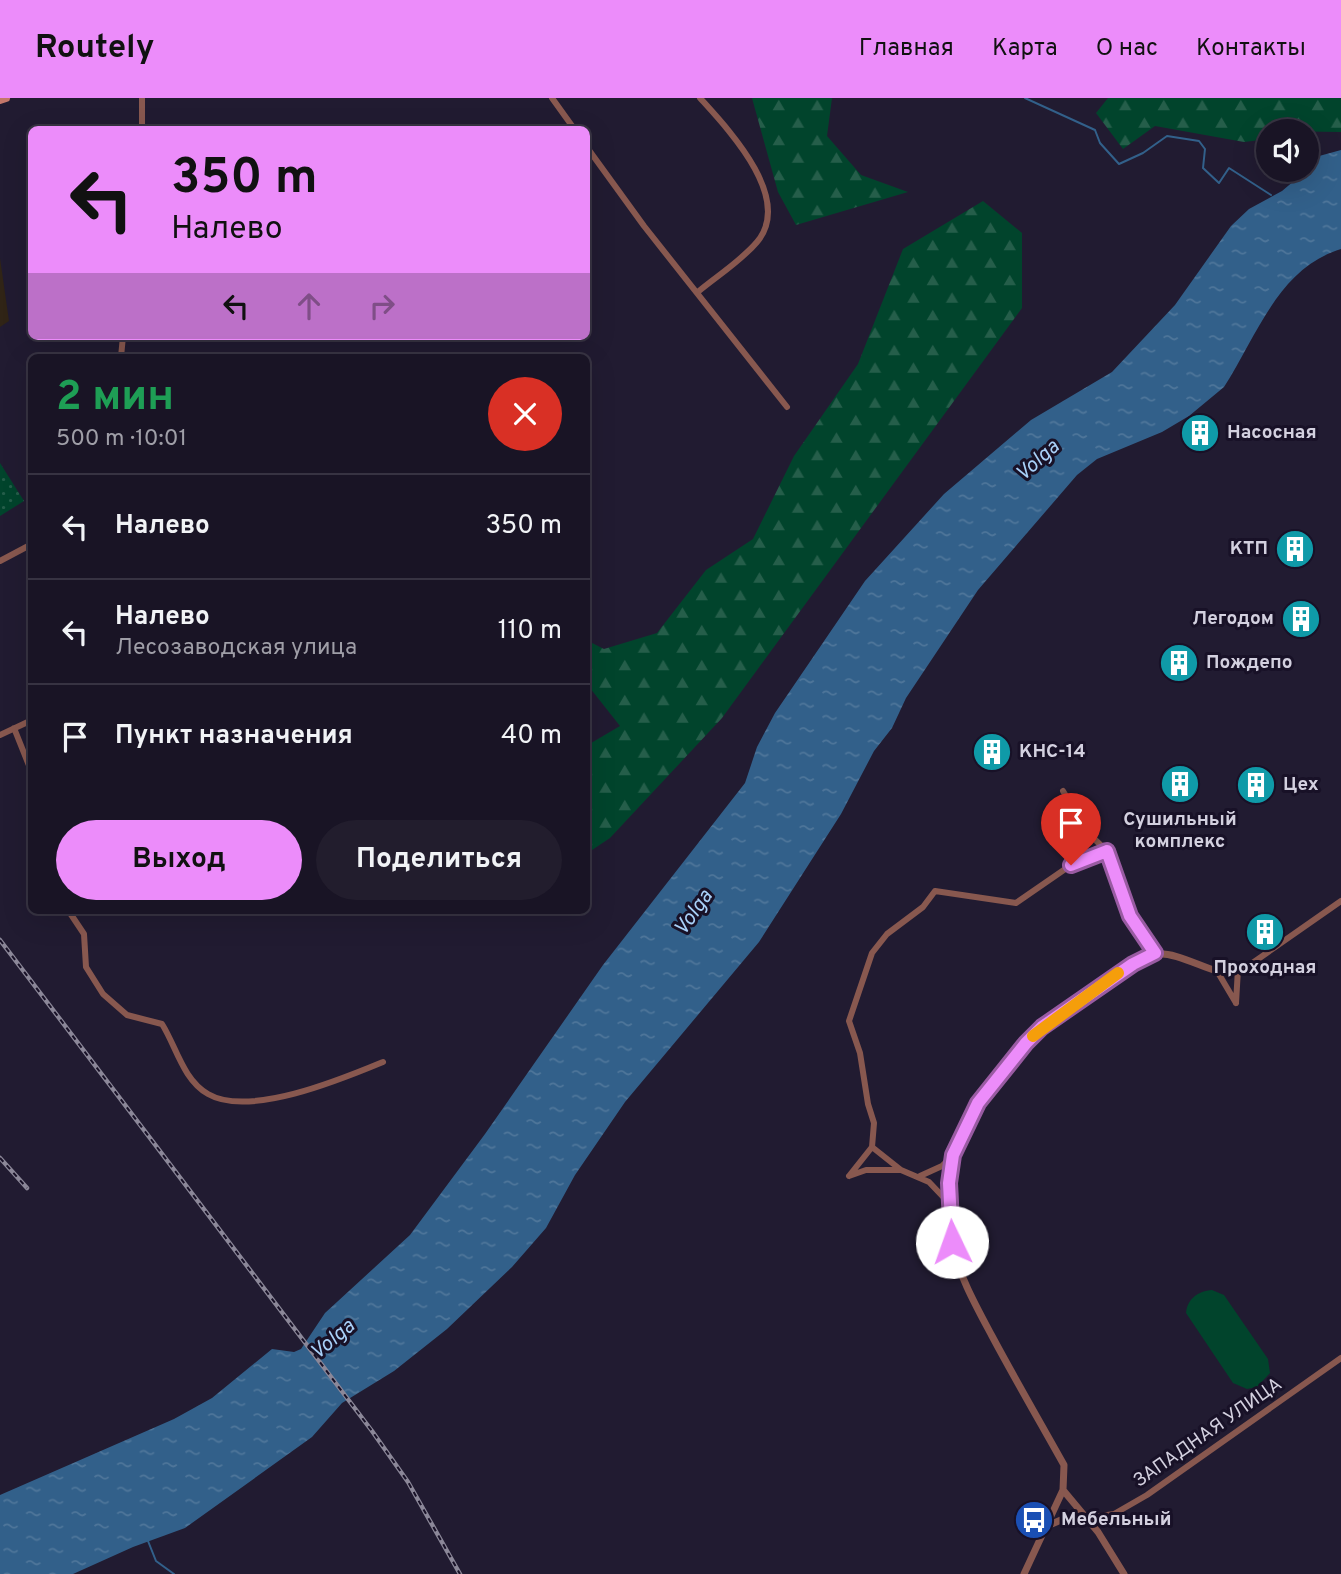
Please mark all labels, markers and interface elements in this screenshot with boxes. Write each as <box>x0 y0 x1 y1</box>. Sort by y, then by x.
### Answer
text: Routely <box>35 28 154 70</box>
text: Главная <box>859 34 954 64</box>
text: Карта <box>992 34 1058 64</box>
text: О нас <box>1096 34 1158 64</box>
text: Контакты <box>1196 34 1306 64</box>
map controls <box>1256 119 1319 182</box>
button: sound <box>1256 119 1319 182</box>
text: 350 m <box>171 149 318 211</box>
icon: left <box>56 154 147 245</box>
text: Налево <box>171 210 283 250</box>
icon: left <box>217 287 255 325</box>
icon: ahead <box>290 287 328 325</box>
icon: right <box>363 287 401 325</box>
text: 2 мин <box>56 372 174 425</box>
button: close <box>488 377 562 451</box>
building icon: Насосная <box>1179 412 1221 454</box>
place label: Насосная <box>1227 421 1317 445</box>
text: 500 m · 10:01 <box>56 425 187 454</box>
water label: Volga <box>1010 434 1066 488</box>
icon: left <box>56 508 94 546</box>
text: Налево <box>115 510 210 543</box>
text: 350 m <box>485 510 562 543</box>
building icon: КТП <box>1274 528 1316 570</box>
place label: КТП <box>1230 537 1268 561</box>
building icon: Легодом <box>1280 598 1322 640</box>
text: Налево <box>115 601 210 634</box>
place label: Легодом <box>1192 607 1274 631</box>
icon: left <box>56 613 94 651</box>
text: 110 m <box>498 615 562 648</box>
text: Лесозаводская улица <box>115 634 357 663</box>
building icon: Пождепо <box>1158 642 1200 684</box>
place label: Пождепо <box>1206 651 1292 675</box>
icon: arrive <box>56 718 94 756</box>
text: Пункт назначения <box>115 720 353 753</box>
text: 40 m <box>501 720 562 753</box>
building icon: КНС-14 <box>971 731 1013 773</box>
place label: КНС-14 <box>1019 740 1086 764</box>
building icon: Сушильный комплекс <box>1159 763 1201 805</box>
building icon: Цех <box>1235 764 1277 806</box>
place label: Цех <box>1283 773 1319 797</box>
pin <box>1041 793 1101 865</box>
icon: arrive <box>1052 804 1090 842</box>
place label: Сушильный комплекс <box>1123 808 1237 854</box>
button: Выход <box>56 820 302 900</box>
button: Поделиться <box>316 820 562 900</box>
water label: Volga <box>669 885 720 941</box>
building icon: Проходная <box>1244 911 1286 953</box>
place label: Проходная <box>1213 956 1317 980</box>
position arrow <box>915 1205 989 1279</box>
water label: Volga <box>305 1313 361 1366</box>
street label: ЗАПАДНАЯ УЛИЦА <box>1129 1373 1287 1493</box>
bus stop icon: Мебельный <box>1013 1499 1055 1541</box>
place label: Мебельный <box>1061 1508 1172 1532</box>

